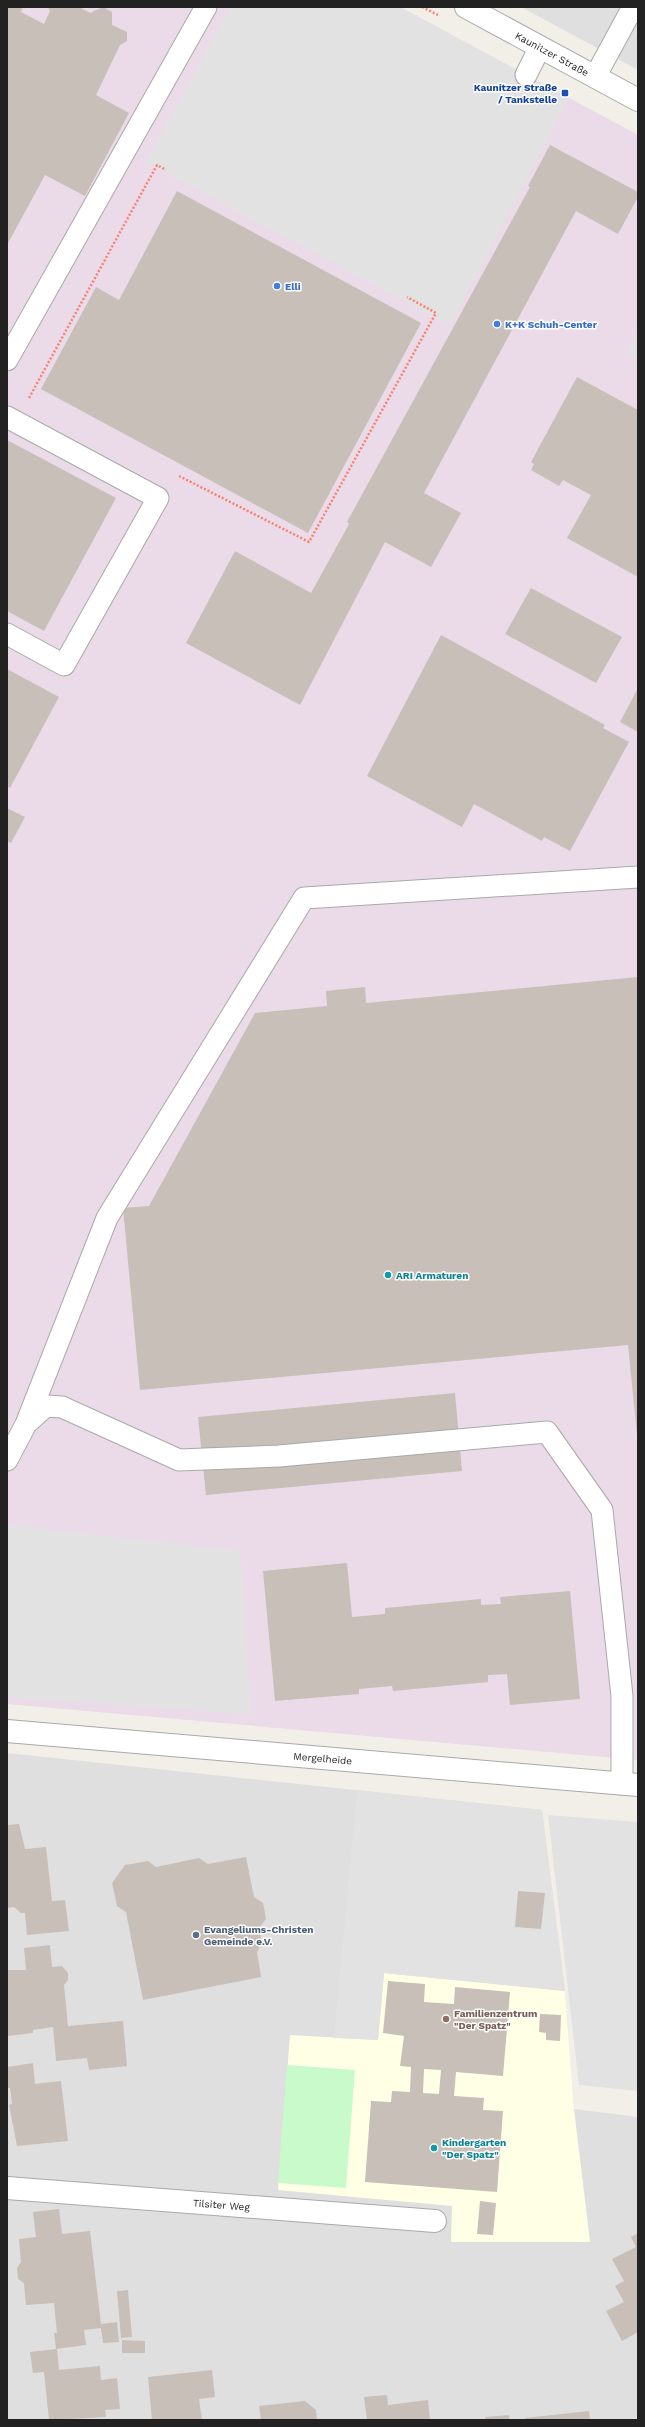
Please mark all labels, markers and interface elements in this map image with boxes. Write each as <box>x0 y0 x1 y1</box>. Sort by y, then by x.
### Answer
street label: Kaunitzer Straße <box>514 29 591 78</box>
place label: Kaunitzer Straße / Tankstelle <box>474 82 557 105</box>
marker: Kaunitzer Straße / Tankstelle <box>560 88 570 98</box>
marker: Elli <box>272 281 282 291</box>
place label: Elli <box>285 281 301 292</box>
marker: K+K Schuh-Center <box>492 319 502 329</box>
place label: K+K Schuh-Center <box>505 319 598 330</box>
marker: ARI Armaturen <box>383 1270 393 1280</box>
place label: ARI Armaturen <box>396 1270 468 1281</box>
street label: Mergelheide <box>293 1750 353 1766</box>
place label: Evangeliums-Christen Gemeinde e.V. <box>204 1924 313 1947</box>
marker: Evangeliums-Christen Gemeinde e.V. <box>191 1930 201 1940</box>
place label: Familienzentrum "Der Spatz" <box>454 2008 537 2031</box>
marker: Familienzentrum "Der Spatz" <box>441 2014 451 2024</box>
place label: Kindergarten "Der Spatz" <box>442 2137 506 2160</box>
marker: Kindergarten "Der Spatz" <box>429 2143 439 2153</box>
street label: Tilsiter Weg <box>193 2197 251 2212</box>

